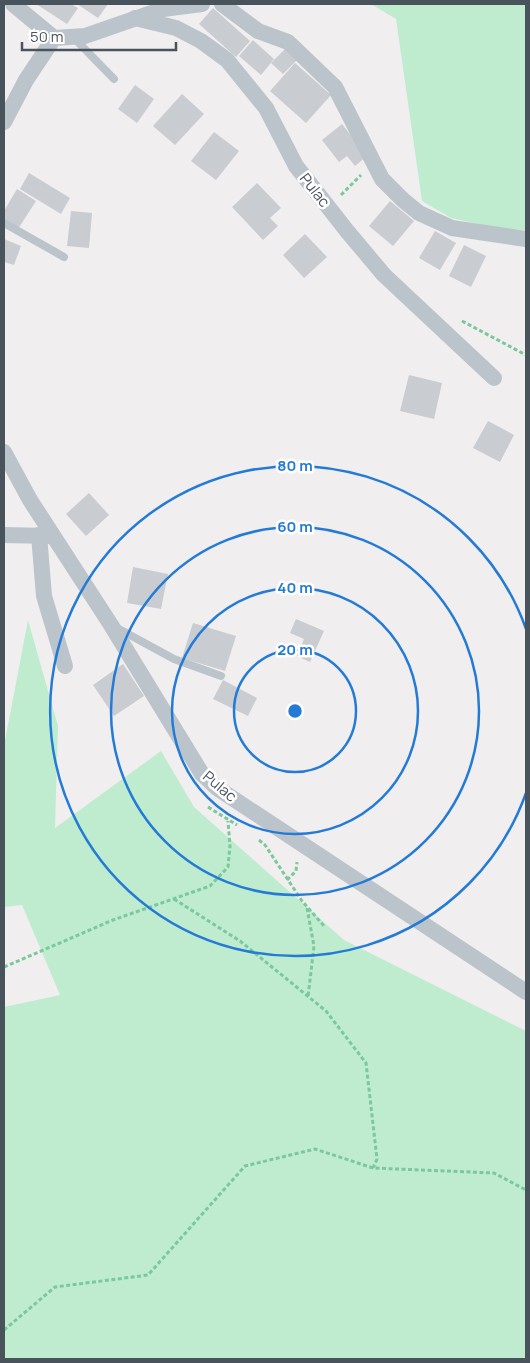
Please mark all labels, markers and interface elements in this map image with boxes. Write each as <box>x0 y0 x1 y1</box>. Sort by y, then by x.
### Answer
scale bar <box>22 20 176 52</box>
text: 50 m <box>30 26 64 47</box>
street label: Pulac <box>295 169 335 211</box>
text: 80 m <box>277 455 313 476</box>
text: 60 m <box>277 516 313 537</box>
text: 40 m <box>277 577 313 598</box>
text: 20 m <box>277 639 313 660</box>
centre of rings <box>286 702 304 720</box>
street label: Pulac <box>199 766 241 806</box>

